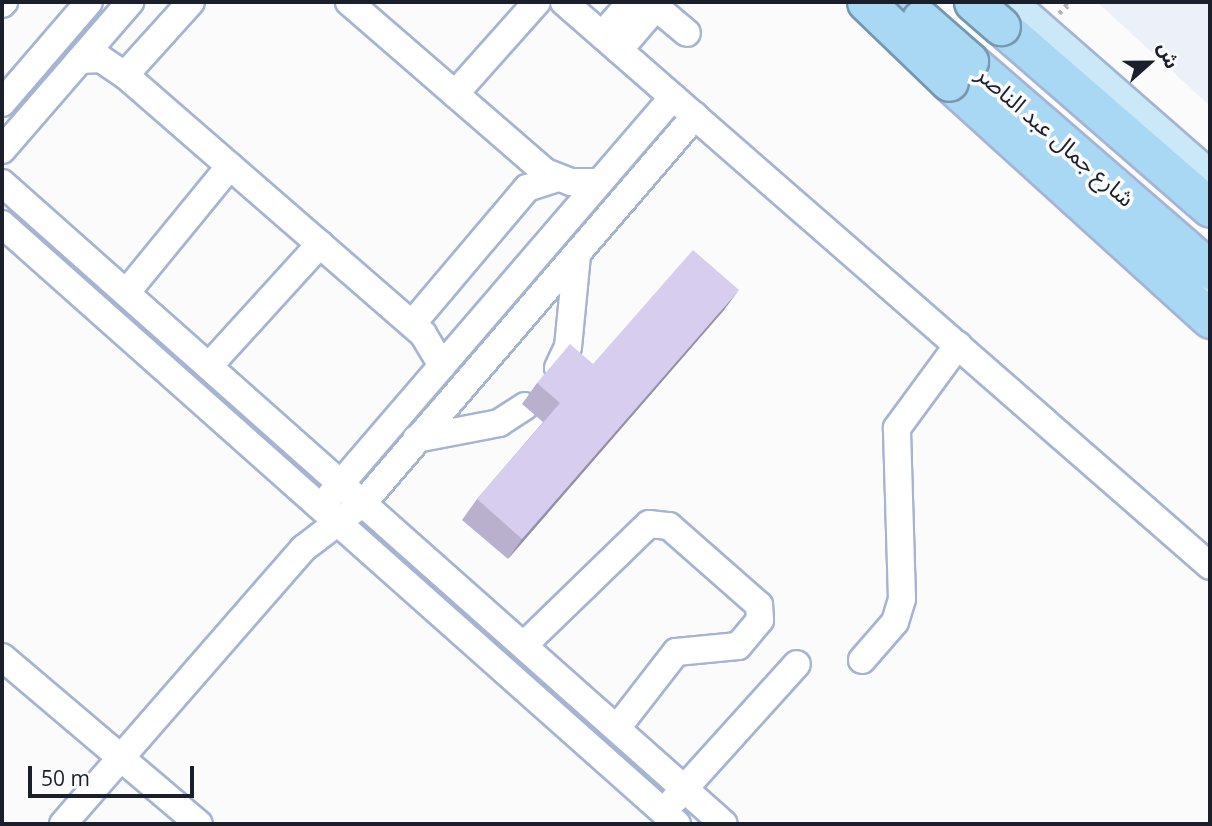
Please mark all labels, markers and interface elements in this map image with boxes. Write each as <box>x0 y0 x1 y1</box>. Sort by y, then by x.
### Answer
north arrow <box>1114 28 1184 98</box>
text: ش <box>1152 39 1185 72</box>
street label: شارع جمال عبد الناصر <box>972 60 1140 212</box>
scale bar <box>32 752 198 796</box>
text: 50 m <box>41 764 90 792</box>

